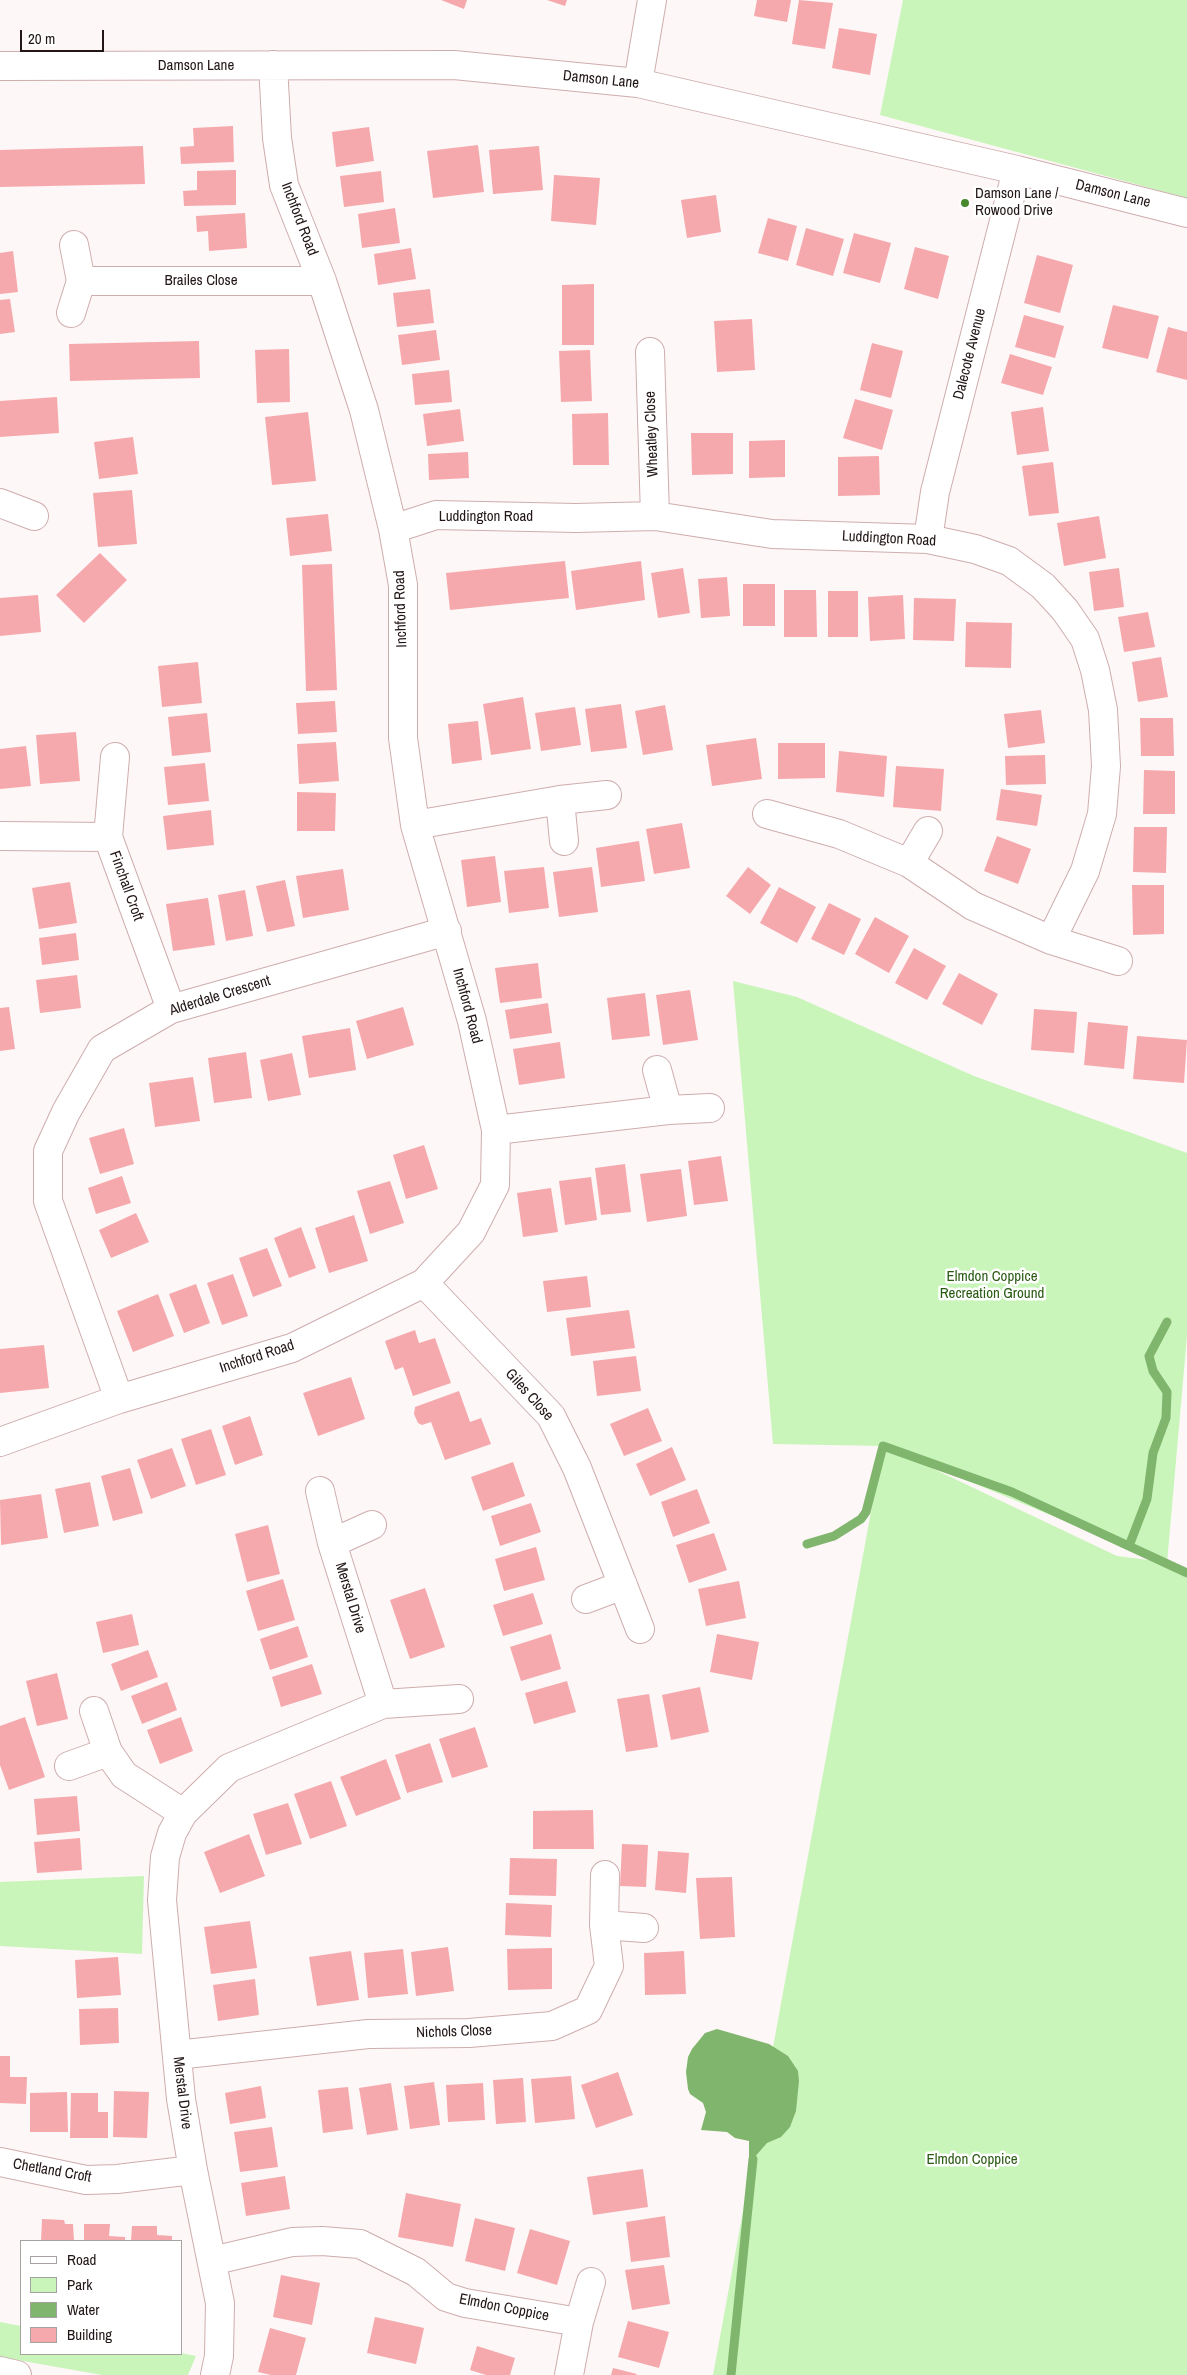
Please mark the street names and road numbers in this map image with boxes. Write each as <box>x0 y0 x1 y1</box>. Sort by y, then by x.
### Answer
street label: Damson Lane <box>158 57 234 75</box>
street label: Damson Lane <box>562 67 640 93</box>
street label: Damson Lane <box>1074 176 1152 212</box>
street label: Inchford Road <box>277 180 321 258</box>
street label: Brailes Close <box>164 272 238 290</box>
street label: Dalecote Avenue <box>950 306 990 402</box>
street label: Wheatley Close <box>642 391 662 477</box>
street label: Luddington Road <box>439 508 533 526</box>
street label: Luddington Road <box>841 528 937 550</box>
street label: Inchford Road <box>391 570 411 648</box>
street label: Finchall Croft <box>105 849 147 923</box>
street label: Inchford Road <box>448 966 486 1046</box>
street label: Alderdale Crescent <box>167 972 273 1020</box>
street label: Inchford Road <box>217 1337 297 1377</box>
street label: Giles Close <box>501 1365 557 1425</box>
street label: Merstal Drive <box>331 1560 369 1636</box>
street label: Nichols Close <box>416 2022 492 2042</box>
street label: Merstal Drive <box>169 2056 195 2130</box>
street label: Chetland Croft <box>11 2155 93 2187</box>
street label: Elmdon Coppice <box>458 2290 550 2326</box>

